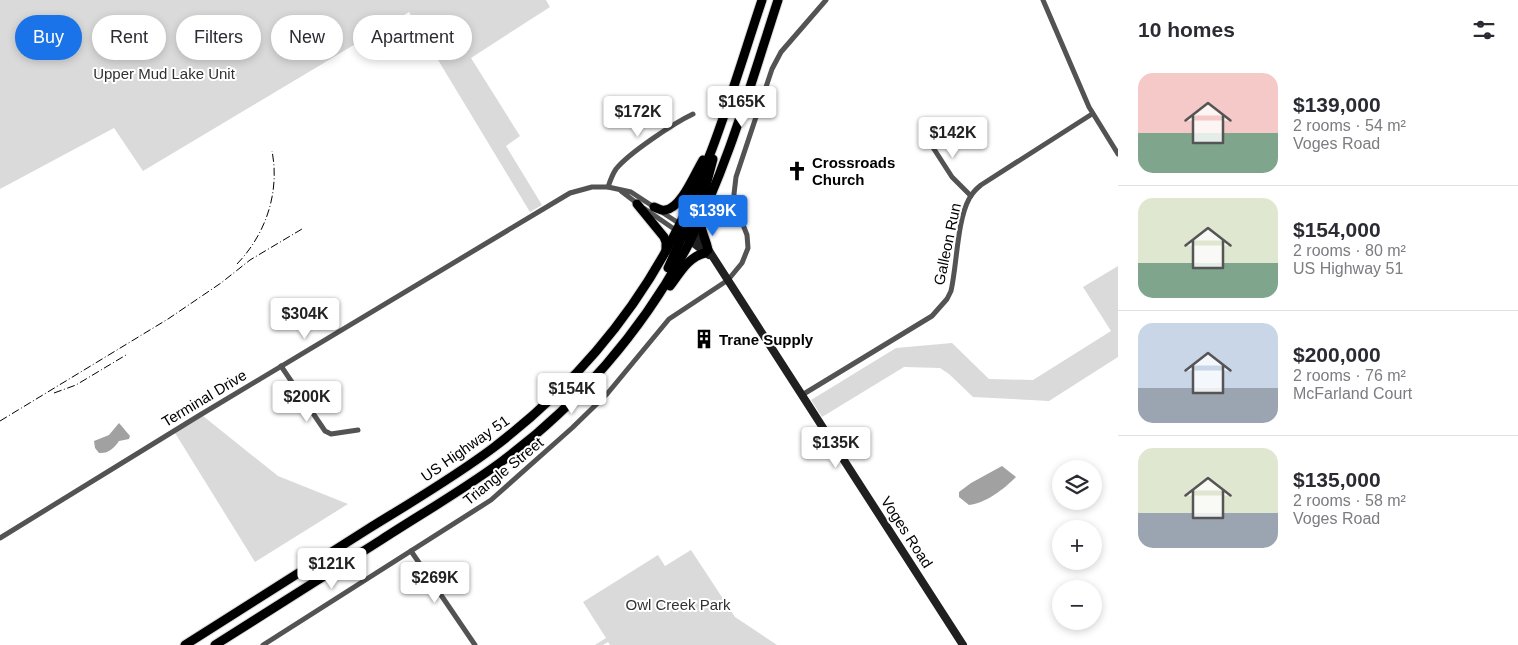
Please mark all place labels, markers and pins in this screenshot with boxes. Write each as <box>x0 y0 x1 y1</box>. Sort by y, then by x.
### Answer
pin: $165K <box>707 86 777 128</box>
pin: $172K <box>603 96 673 138</box>
pin: $142K <box>918 116 988 159</box>
place label: Crossroads Church <box>812 154 895 188</box>
church icon: Crossroads Church <box>786 160 808 182</box>
pin: $139K <box>678 194 748 237</box>
pin: $304K <box>270 298 340 340</box>
building icon: Trane Supply <box>693 328 715 350</box>
place label: Trane Supply <box>719 331 814 348</box>
pin: $154K <box>537 372 607 415</box>
pin: $200K <box>272 380 342 423</box>
pin: $135K <box>801 426 871 469</box>
pin: $121K <box>297 548 367 590</box>
pin: $269K <box>400 562 470 604</box>

